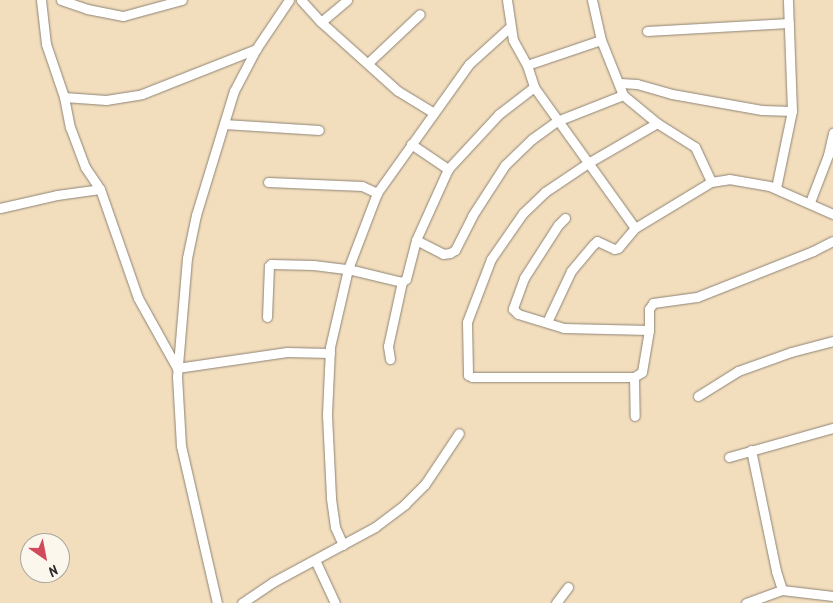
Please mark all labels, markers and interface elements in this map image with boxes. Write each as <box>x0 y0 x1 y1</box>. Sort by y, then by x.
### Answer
north arrow <box>20 533 70 583</box>
text: N <box>43 558 62 581</box>

